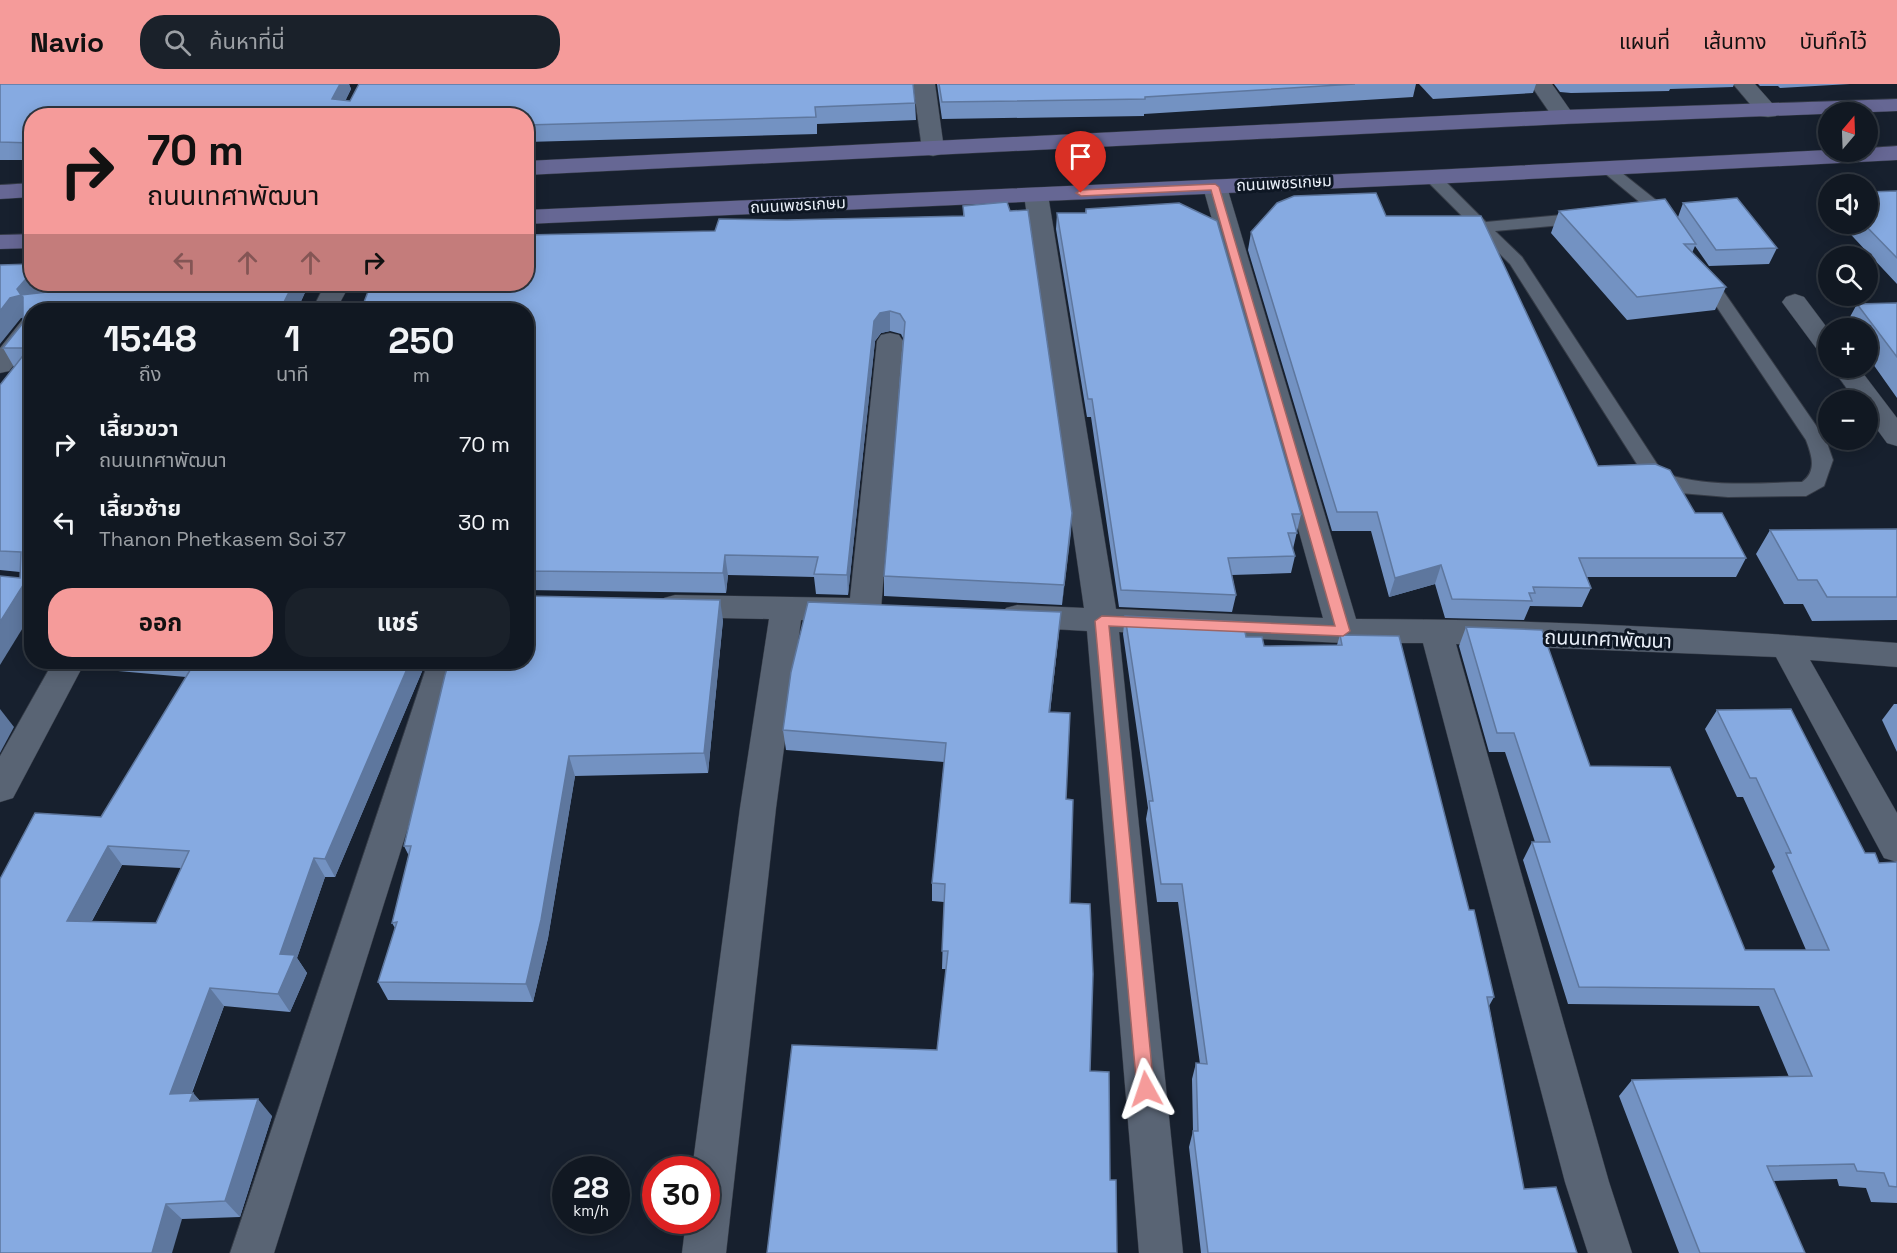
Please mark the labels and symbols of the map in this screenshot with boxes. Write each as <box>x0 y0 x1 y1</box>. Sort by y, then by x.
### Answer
north arrow <box>1818 102 1878 162</box>
pin <box>1055 131 1106 193</box>
street label: ถนนเพชรเกษม <box>1236 170 1332 196</box>
street label: ถนนเพชรเกษม <box>750 192 846 218</box>
street label: ถนนเทศาพัฒนา <box>1544 624 1672 654</box>
position arrow <box>1114 1057 1178 1121</box>
speed limit sign: 30 <box>642 1156 720 1234</box>

